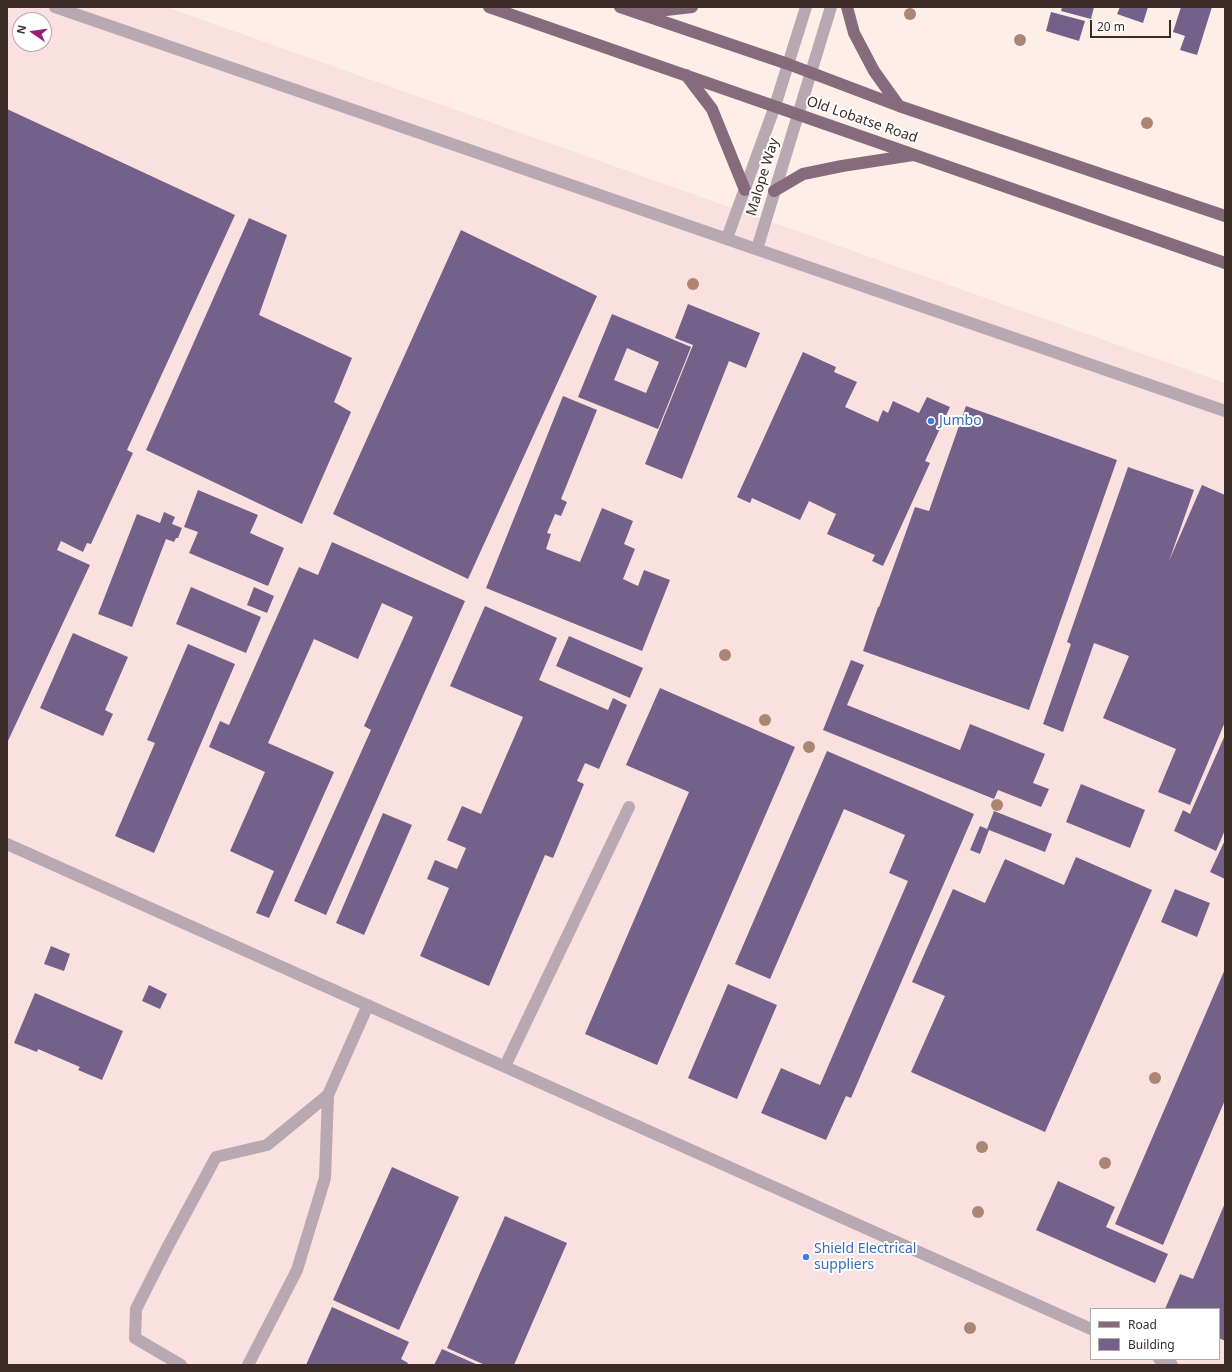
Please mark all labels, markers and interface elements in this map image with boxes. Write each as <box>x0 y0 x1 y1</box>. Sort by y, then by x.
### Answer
north arrow <box>12 12 52 52</box>
scale bar <box>1092 12 1173 38</box>
text: 20 m <box>1097 18 1125 35</box>
text: N <box>12 23 29 35</box>
street label: Old Lobatse Road <box>804 93 920 147</box>
street label: Malope Way <box>743 136 783 218</box>
place label: Jumbo <box>939 413 982 429</box>
marker: Jumbo <box>926 416 936 426</box>
place label: Shield Electrical suppliers <box>814 1241 916 1274</box>
marker: Shield Electrical suppliers <box>801 1252 811 1262</box>
legend <box>1090 1308 1220 1360</box>
text: Road <box>1128 1316 1157 1333</box>
text: Building <box>1128 1336 1175 1353</box>

